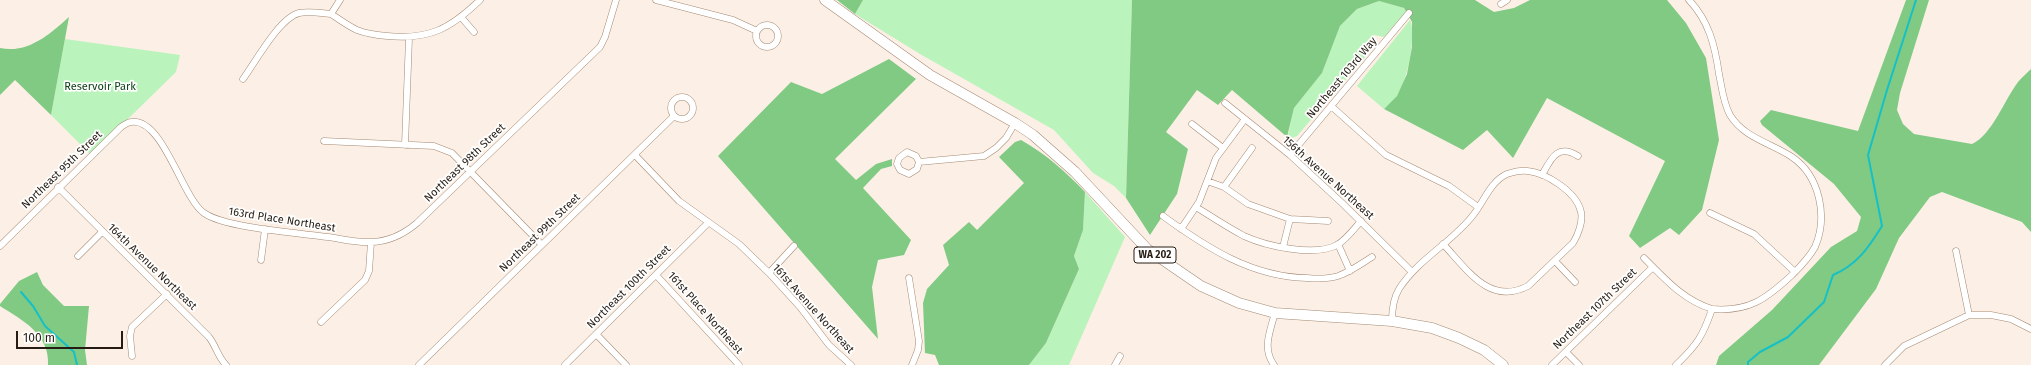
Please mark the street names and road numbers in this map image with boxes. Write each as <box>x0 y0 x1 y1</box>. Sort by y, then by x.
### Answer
street label: Northeast 103rd Way <box>1304 35 1380 121</box>
street label: Northeast 98th Street <box>422 121 508 205</box>
street label: Northeast 95th Street <box>19 128 105 212</box>
street label: 156th Avenue Northeast <box>1280 133 1376 223</box>
street label: Northeast 99th Street <box>497 191 583 275</box>
street label: 163rd Place Northeast <box>228 205 336 235</box>
street label: 164th Avenue Northeast <box>105 221 199 313</box>
street label: Northeast 100th Street <box>585 243 673 331</box>
road number: WA 202 <box>1134 247 1176 263</box>
street label: 161st Avenue Northeast <box>769 262 857 356</box>
street label: Northeast 107th Street <box>1550 266 1640 352</box>
street label: 161st Place Northeast <box>665 269 745 357</box>

